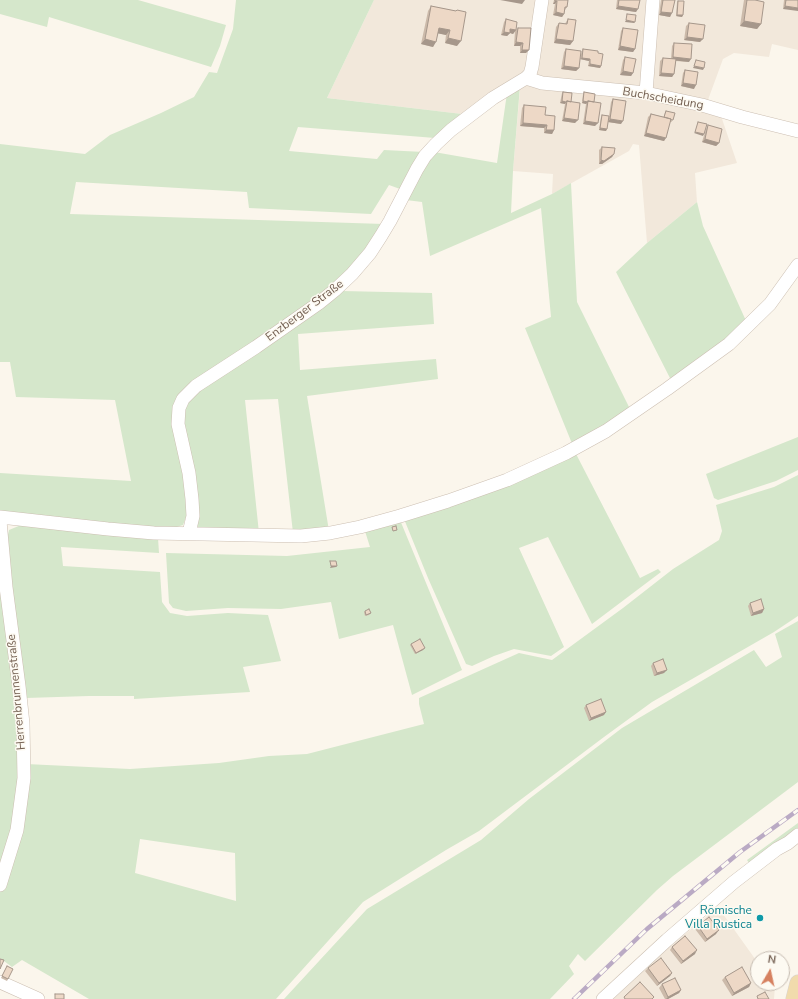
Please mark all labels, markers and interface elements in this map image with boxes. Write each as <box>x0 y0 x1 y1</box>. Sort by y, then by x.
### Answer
street label: Buchscheidung <box>621 85 705 113</box>
street label: Enzberger Straße <box>263 277 347 345</box>
street label: Herrenbrunnenstraße <box>5 633 29 751</box>
place label: Römische Villa Rustica <box>685 904 752 932</box>
marker: Römische Villa Rustica <box>755 913 765 923</box>
north arrow <box>750 951 790 991</box>
text: N <box>767 952 777 968</box>

